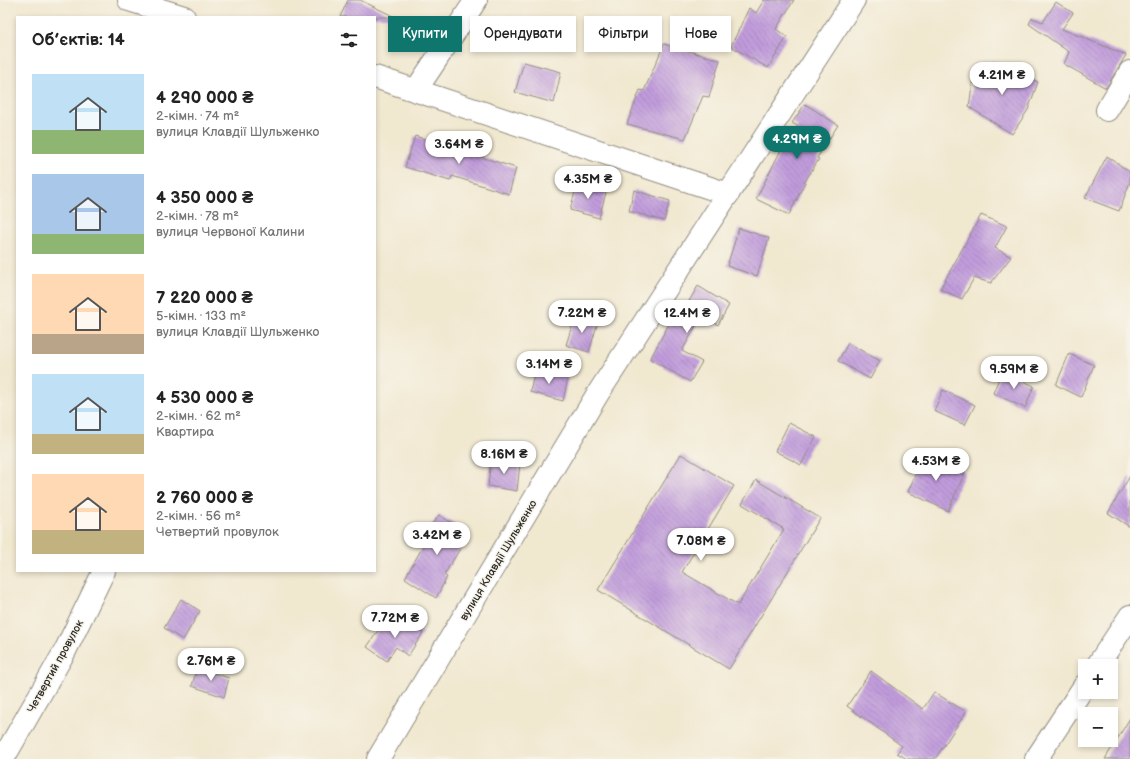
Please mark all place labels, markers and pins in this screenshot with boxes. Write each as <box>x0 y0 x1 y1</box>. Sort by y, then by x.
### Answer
pin: 4.21M ₴ <box>965 62 1039 96</box>
pin: 4.29M ₴ <box>760 126 834 160</box>
pin: 3.64M ₴ <box>422 131 496 165</box>
pin: 4.35M ₴ <box>551 166 625 200</box>
pin: 7.22M ₴ <box>545 300 619 334</box>
pin: 12.4M ₴ <box>650 300 724 334</box>
pin: 3.14M ₴ <box>512 351 586 385</box>
pin: 9.59M ₴ <box>977 356 1051 390</box>
pin: 8.16M ₴ <box>467 441 541 475</box>
pin: 4.53M ₴ <box>899 448 973 482</box>
pin: 3.42M ₴ <box>400 522 474 556</box>
pin: 7.08M ₴ <box>664 528 738 562</box>
pin: 7.72M ₴ <box>358 605 432 639</box>
pin: 2.76M ₴ <box>174 648 248 682</box>

